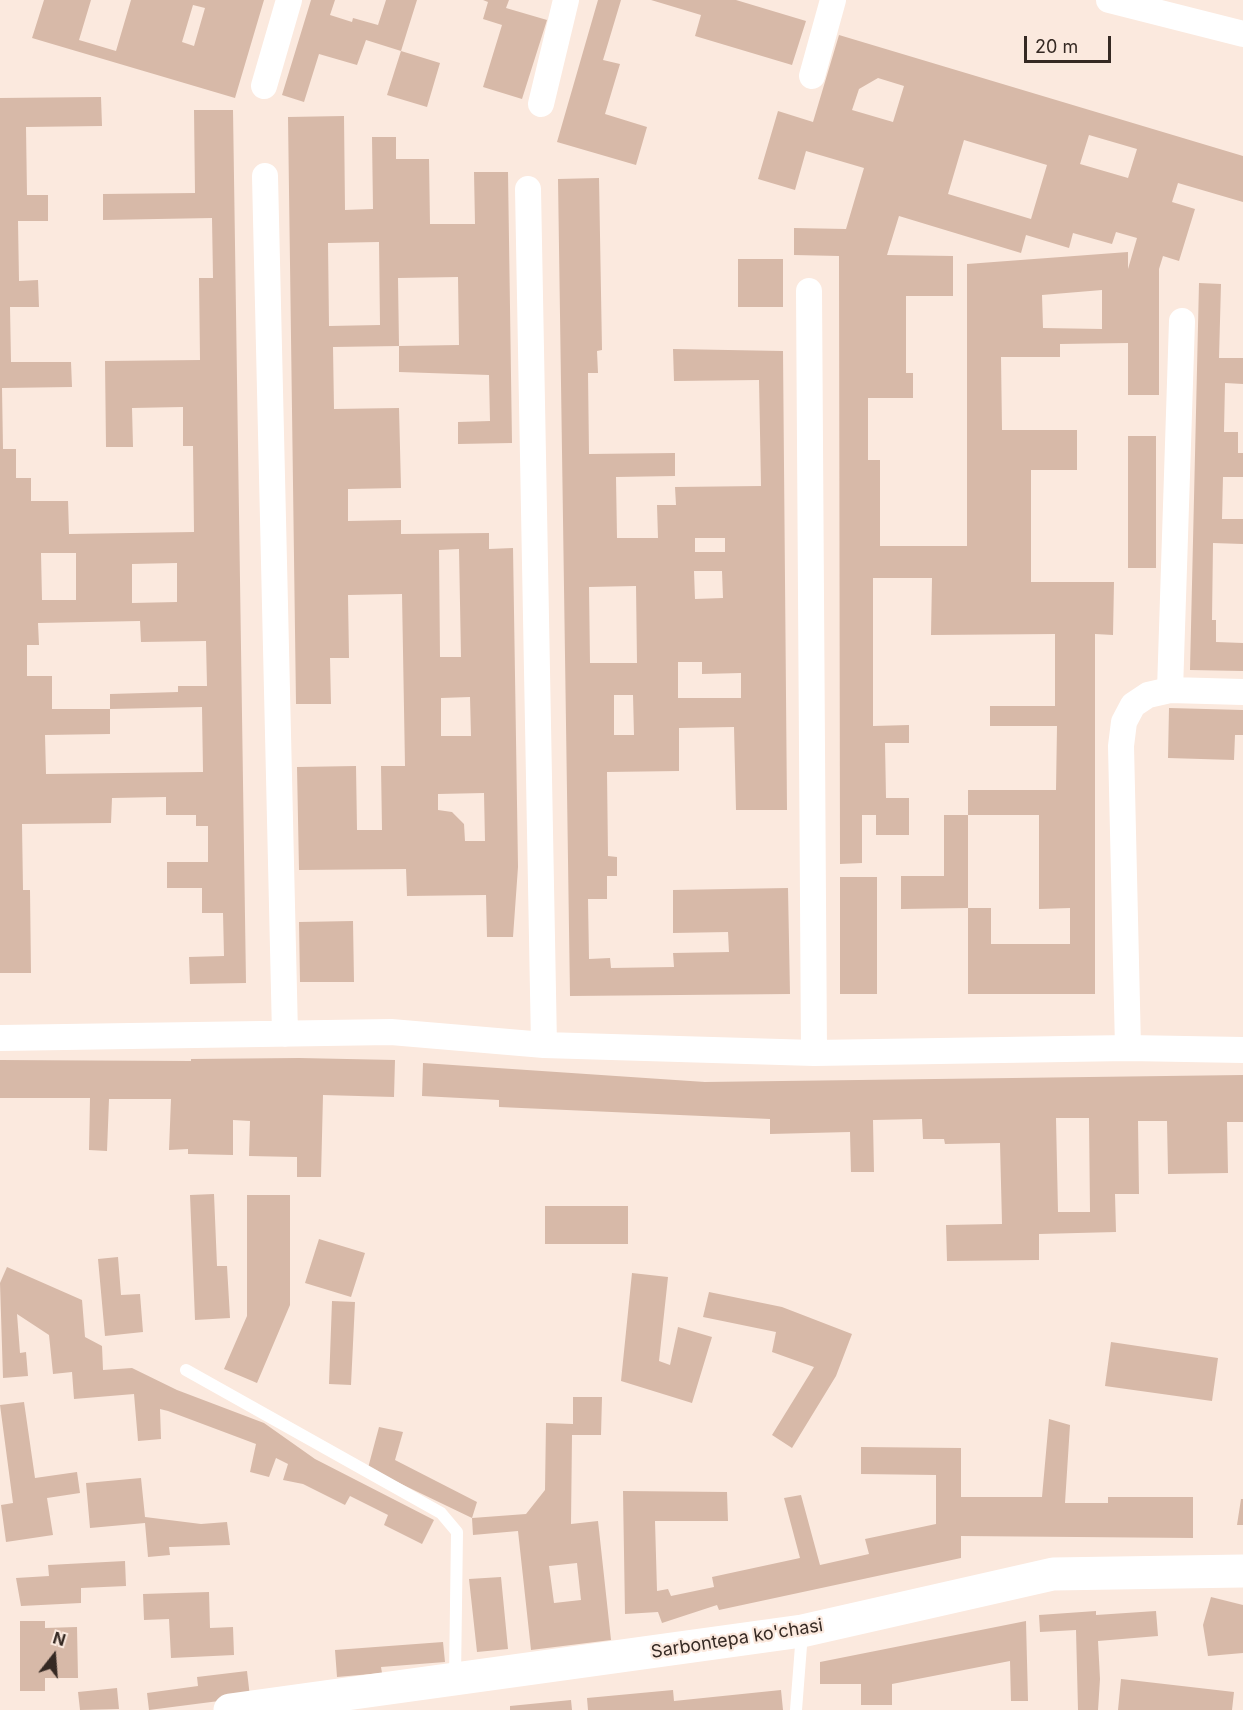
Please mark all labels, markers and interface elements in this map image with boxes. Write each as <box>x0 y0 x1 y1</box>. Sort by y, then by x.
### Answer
scale bar <box>1027 24 1114 62</box>
text: 20 m <box>1035 36 1078 57</box>
street label: Sarbontepa ko'chasi <box>649 1615 825 1663</box>
north arrow <box>24 1626 84 1686</box>
text: N <box>50 1627 68 1650</box>

